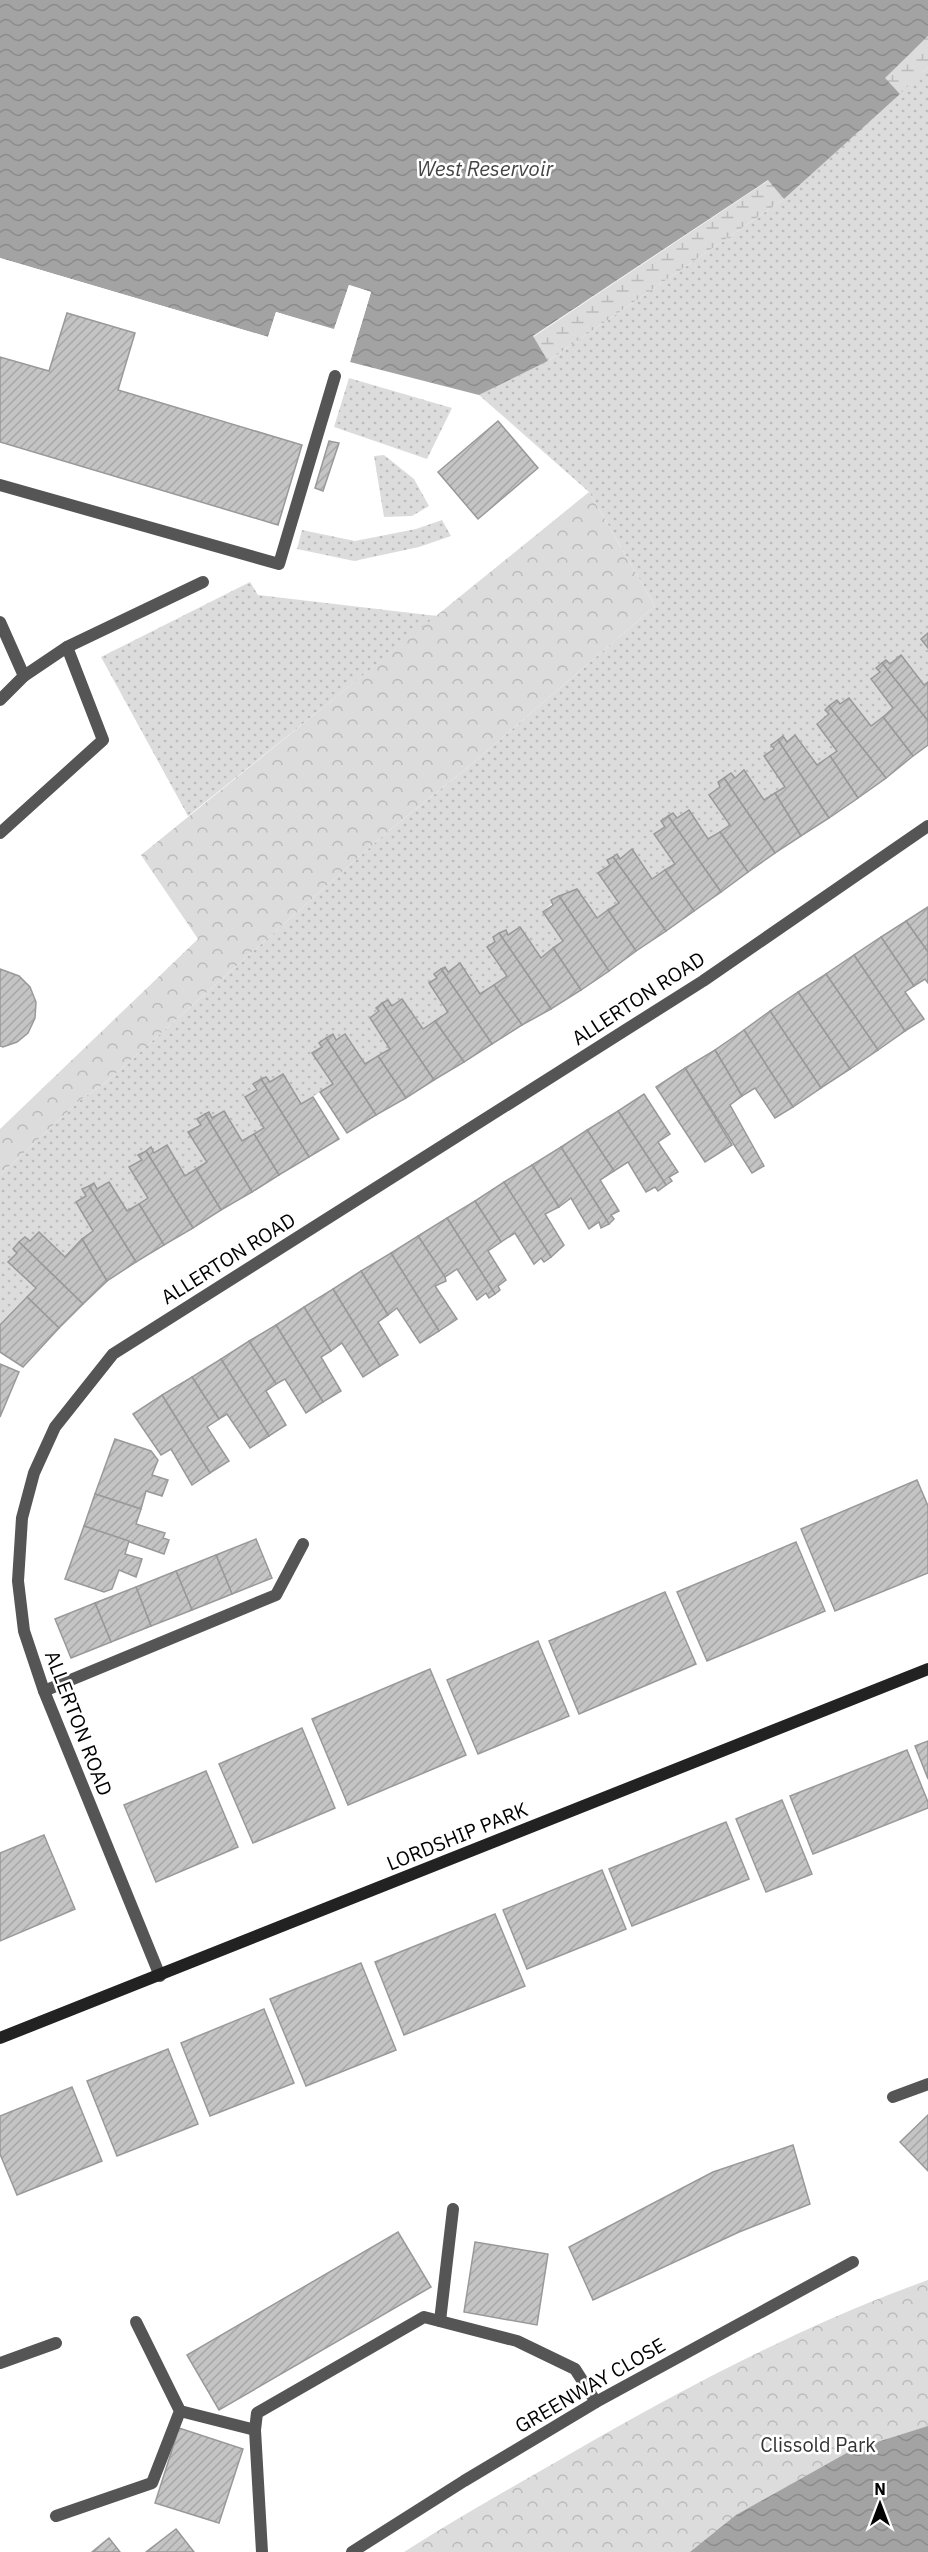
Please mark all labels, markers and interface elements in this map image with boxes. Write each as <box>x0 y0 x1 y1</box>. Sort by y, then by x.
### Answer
water label: West Reservoir <box>417 154 554 182</box>
street label: ALLERTON ROAD <box>566 945 710 1051</box>
street label: ALLERTON ROAD <box>156 1206 300 1310</box>
street label: ALLERTON ROAD <box>39 1646 119 1800</box>
street label: LORDSHIP PARK <box>382 1795 532 1877</box>
street label: GREENWAY CLOSE <box>510 2331 670 2439</box>
park label: Clissold Park <box>760 2431 876 2458</box>
north arrow <box>850 2474 910 2534</box>
text: N <box>874 2479 886 2499</box>

